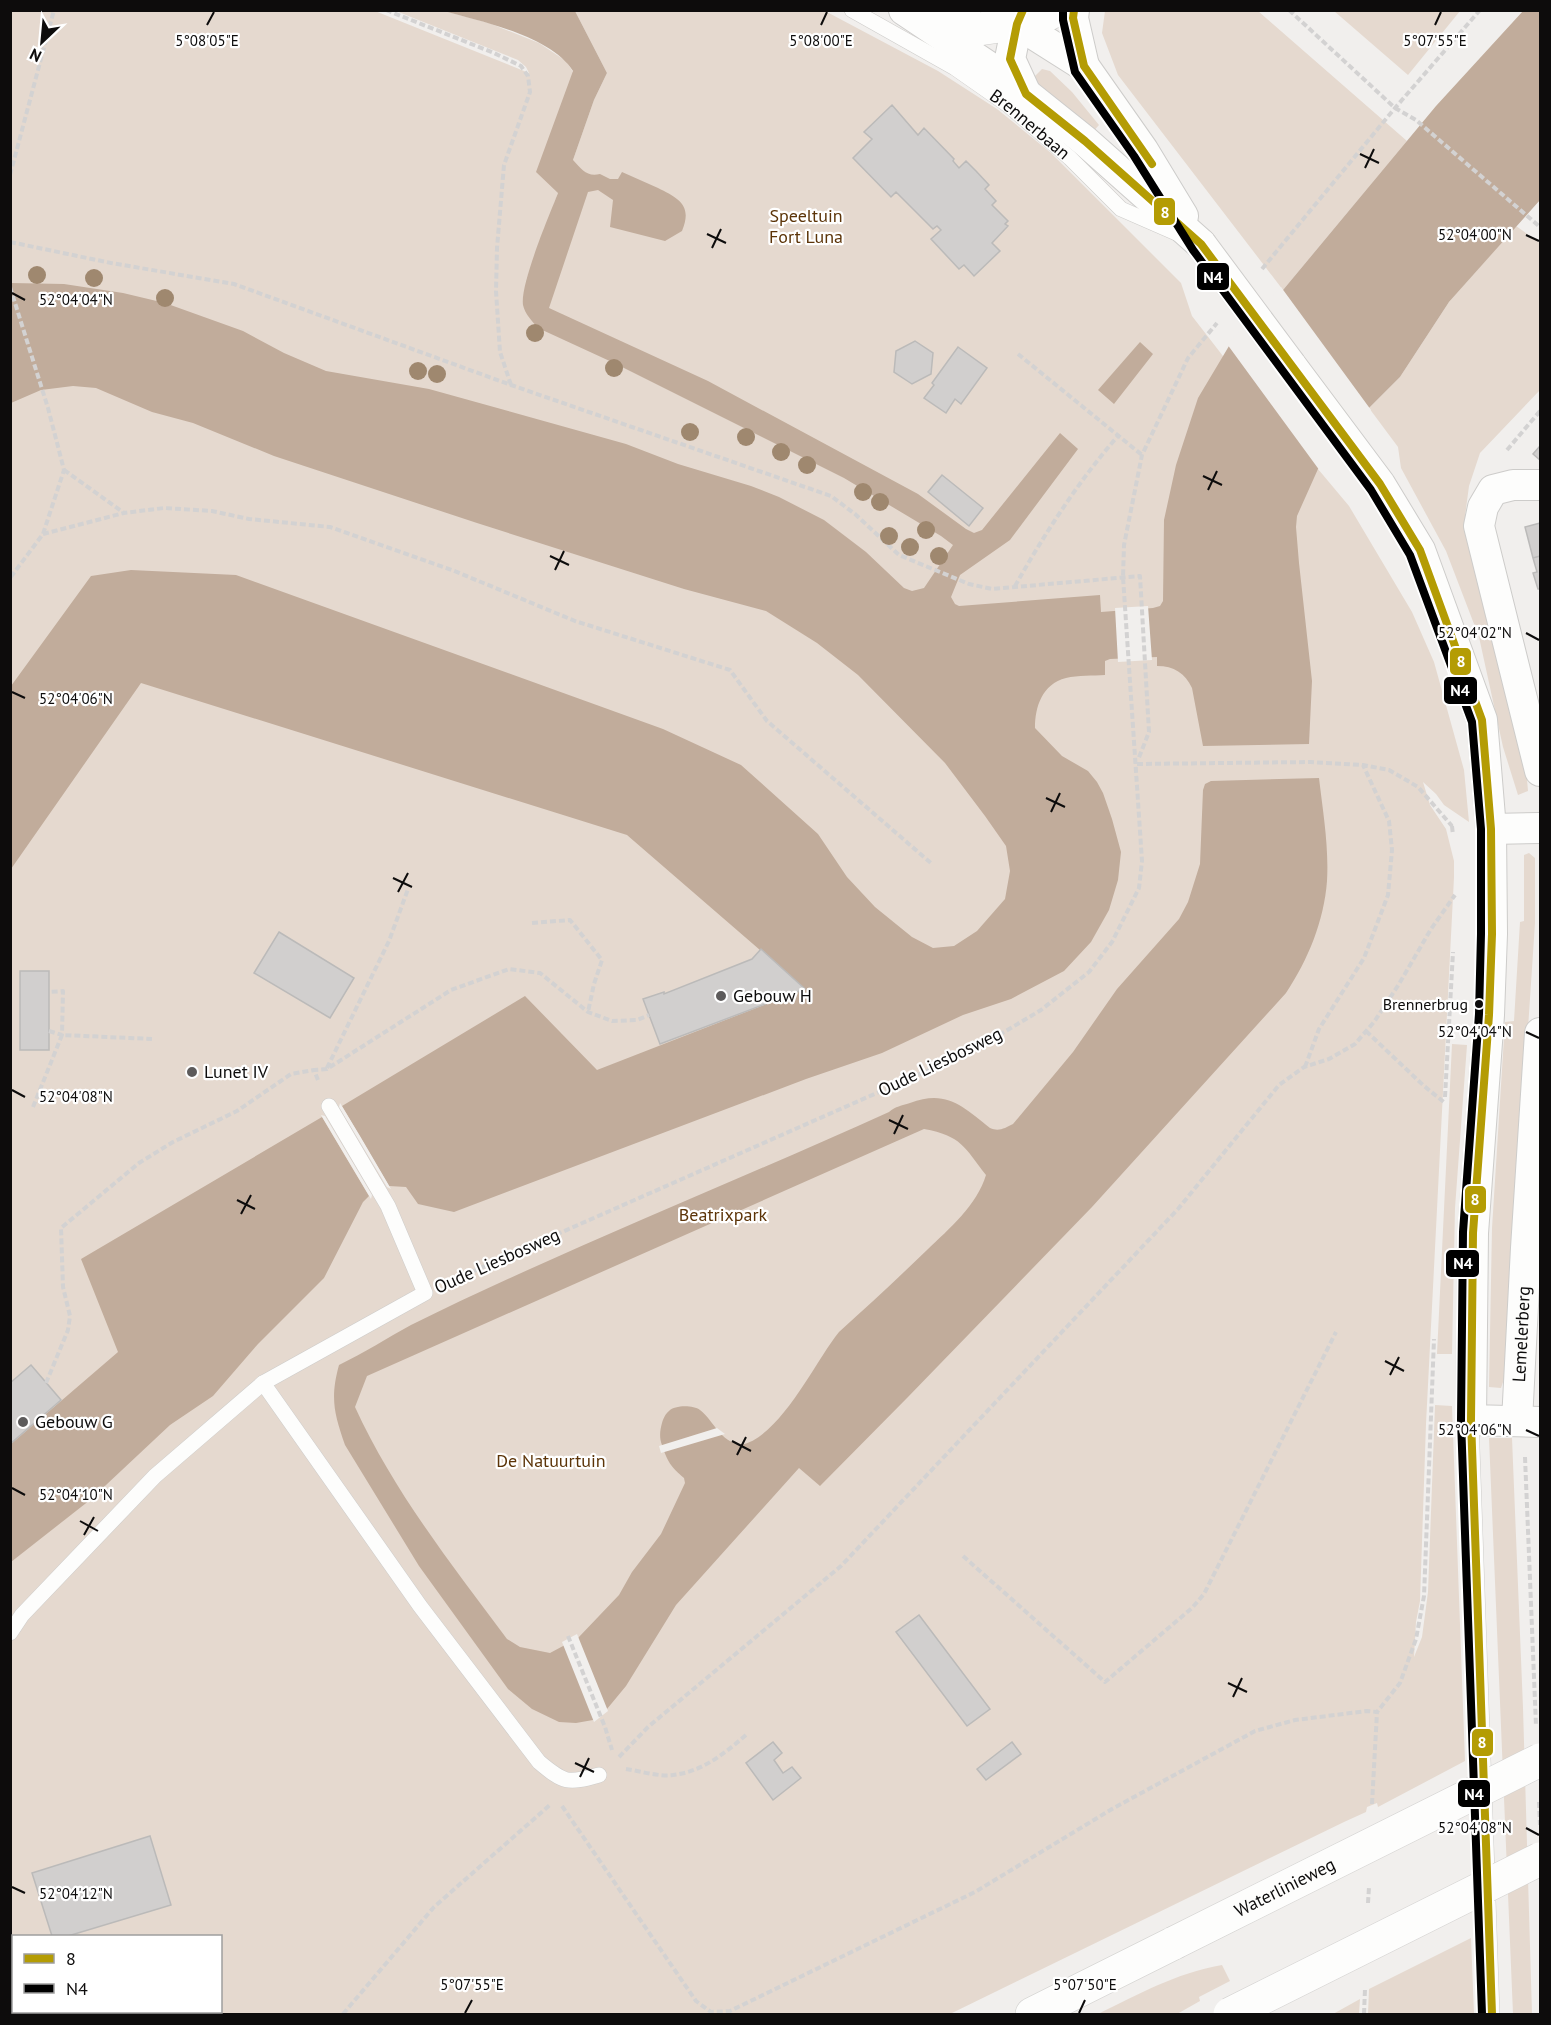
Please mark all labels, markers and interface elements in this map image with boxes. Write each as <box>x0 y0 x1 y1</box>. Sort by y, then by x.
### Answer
north arrow <box>12 12 72 72</box>
text: 5°08'05"E <box>175 31 239 50</box>
text: 5°08'00"E <box>789 31 853 50</box>
text: 5°07'55"E <box>1403 31 1467 50</box>
text: N <box>26 44 45 67</box>
street label: Brennerbaan <box>985 84 1075 164</box>
line badge: 8 <box>1153 197 1176 226</box>
text: 8 <box>1160 202 1170 222</box>
park label: Speeltuin Fort Luna <box>769 204 843 248</box>
text: 52°04'00"N <box>1438 225 1512 244</box>
line badge: N4 <box>1196 262 1230 291</box>
text: N4 <box>1203 267 1223 287</box>
text: 52°04'04"N <box>39 290 113 309</box>
text: 52°04'02"N <box>1438 623 1512 642</box>
line badge: 8 <box>1449 647 1472 676</box>
text: 8 <box>1456 651 1466 671</box>
line badge: N4 <box>1443 676 1478 705</box>
text: N4 <box>1450 680 1470 700</box>
text: 52°04'06"N <box>39 689 113 708</box>
place label: Gebouw H <box>733 984 812 1007</box>
marker: Gebouw H <box>714 989 728 1003</box>
place label: Brennerbrug <box>1383 994 1468 1014</box>
marker: Brennerbrug <box>1473 998 1485 1010</box>
street label: Oude Liesbosweg <box>874 1022 1006 1101</box>
text: 52°04'04"N <box>1438 1022 1512 1041</box>
place label: Lunet IV <box>204 1060 269 1083</box>
marker: Lunet IV <box>185 1065 199 1079</box>
text: 52°04'08"N <box>39 1087 113 1106</box>
line badge: 8 <box>1464 1185 1487 1214</box>
text: 8 <box>1470 1189 1480 1209</box>
park label: Beatrixpark <box>679 1203 768 1226</box>
street label: Oude Liesbosweg <box>430 1223 563 1299</box>
line badge: N4 <box>1445 1249 1480 1278</box>
text: N4 <box>1453 1253 1473 1273</box>
street label: Lemelerberg <box>1507 1285 1535 1383</box>
place label: Gebouw G <box>35 1410 113 1433</box>
marker: Gebouw G <box>16 1415 30 1429</box>
text: 52°04'06"N <box>1438 1420 1512 1439</box>
park label: De Natuurtuin <box>496 1449 606 1472</box>
text: 52°04'10"N <box>39 1485 113 1504</box>
line badge: 8 <box>1471 1728 1494 1757</box>
text: 8 <box>1477 1732 1487 1752</box>
line badge: N4 <box>1457 1779 1491 1808</box>
text: N4 <box>1464 1784 1484 1804</box>
text: 52°04'08"N <box>1438 1818 1512 1837</box>
street label: Waterlinieweg <box>1230 1852 1339 1922</box>
text: 52°04'12"N <box>39 1884 113 1903</box>
legend <box>12 1935 222 2013</box>
text: 8 <box>66 1947 76 1970</box>
text: 5°07'55"E <box>440 1975 504 1994</box>
text: 5°07'50"E <box>1053 1975 1117 1994</box>
text: N4 <box>66 1977 88 2000</box>

